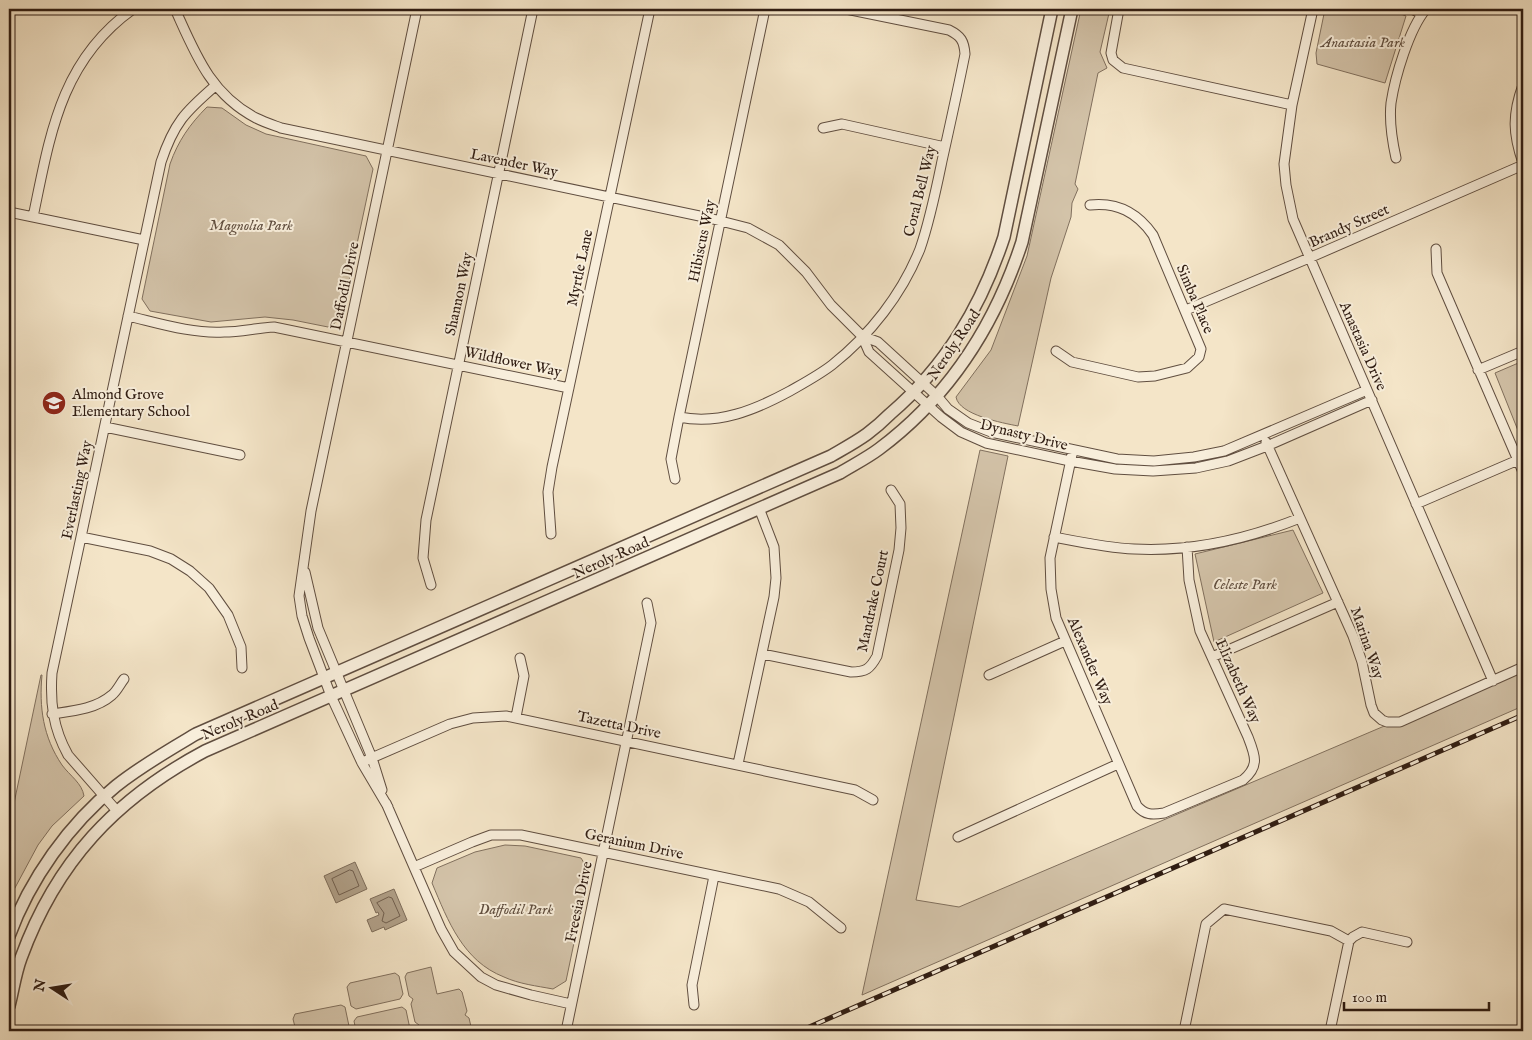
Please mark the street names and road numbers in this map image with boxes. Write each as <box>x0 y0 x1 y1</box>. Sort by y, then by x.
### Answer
street label: Coral Bell Way <box>899 143 941 239</box>
street label: Lavender Way <box>468 144 560 182</box>
street label: Hibiscus Way <box>684 197 720 284</box>
street label: Brandy Street <box>1306 200 1392 252</box>
street label: Myrtle Lane <box>563 228 597 308</box>
street label: Daffodil Drive <box>326 240 364 332</box>
street label: Shannon Way <box>441 250 477 337</box>
street label: Simba Place <box>1172 261 1218 337</box>
street label: Anastasia Drive <box>1334 298 1391 394</box>
street label: Neroly Road <box>923 305 985 384</box>
street label: Wildflower Way <box>463 342 564 382</box>
street label: Dynasty Drive <box>978 415 1070 455</box>
street label: Everlasting Way <box>57 438 97 541</box>
street label: Neroly Road <box>570 532 653 583</box>
street label: Mandrake Court <box>853 548 893 654</box>
street label: Marina Way <box>1346 604 1388 682</box>
street label: Alexander Way <box>1063 613 1117 708</box>
street label: Elizabeth Way <box>1211 636 1265 727</box>
street label: Neroly Road <box>199 695 282 745</box>
street label: Tazetta Drive <box>575 707 663 743</box>
street label: Geranium Drive <box>583 824 685 864</box>
street label: Freesia Drive <box>561 860 597 944</box>

